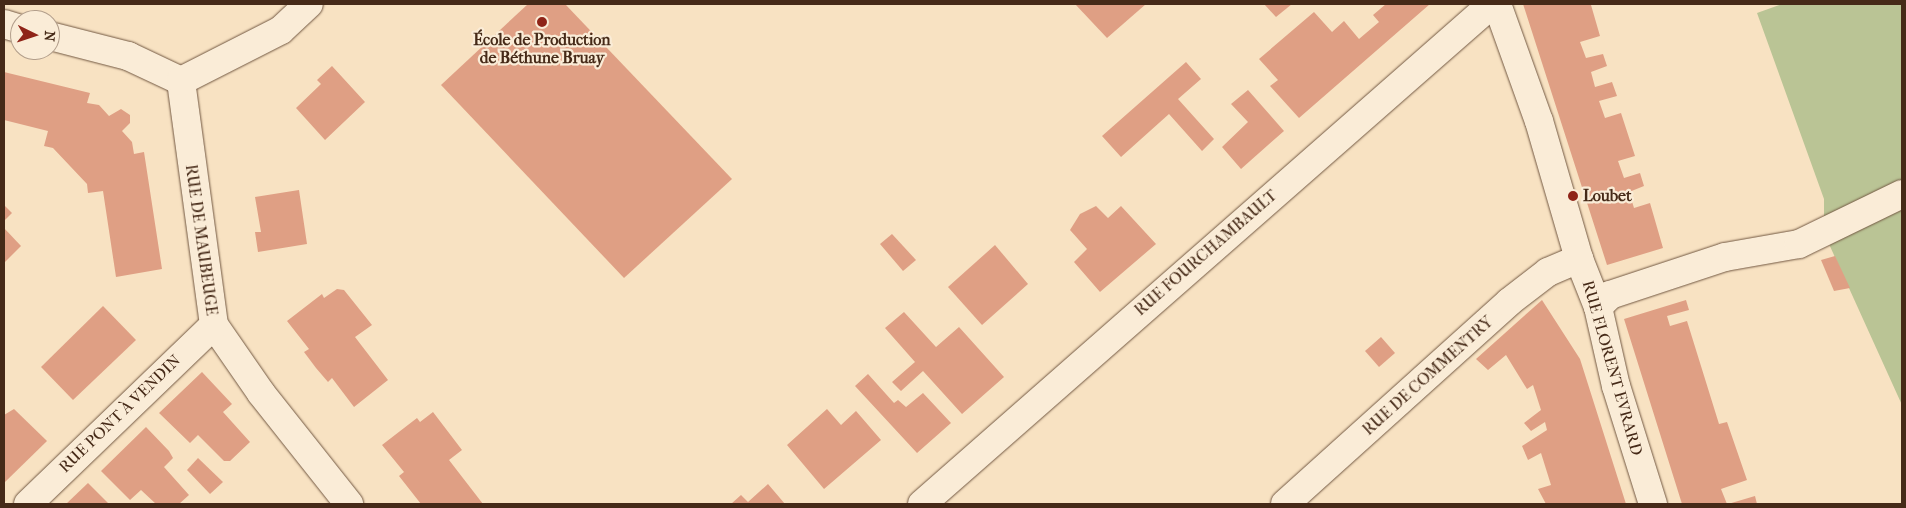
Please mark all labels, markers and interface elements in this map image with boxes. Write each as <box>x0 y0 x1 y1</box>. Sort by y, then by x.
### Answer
north arrow <box>10 10 60 60</box>
marker: École de Production de Béthune Bruay <box>536 16 548 28</box>
text: N <box>41 30 58 42</box>
place label: École de Production de Béthune Bruay <box>473 30 611 68</box>
street label: RUE DE MAUBEUGE <box>181 163 221 317</box>
street label: RUE FOURCHAMBAULT <box>1131 186 1281 320</box>
place label: Loubet <box>1583 186 1632 206</box>
marker: Loubet <box>1567 190 1579 202</box>
street label: RUE FLORENT EVRARD <box>1578 278 1646 458</box>
street label: RUE DE COMMENTRY <box>1359 312 1497 440</box>
street label: RUE PONT À VENDIN <box>55 351 185 477</box>

